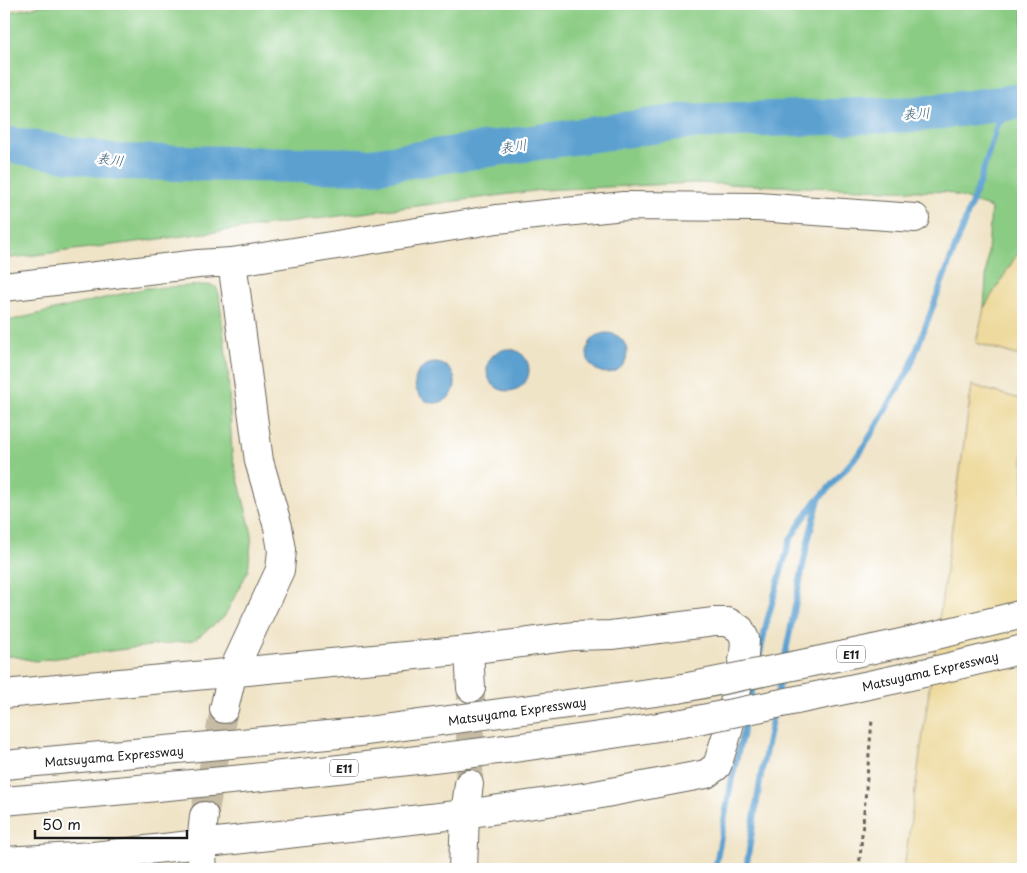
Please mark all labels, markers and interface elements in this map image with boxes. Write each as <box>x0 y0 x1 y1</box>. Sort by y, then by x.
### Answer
water label: 表川 <box>901 102 931 124</box>
water label: 表川 <box>498 134 528 158</box>
water label: 表川 <box>95 147 125 171</box>
road number: E11 <box>837 646 865 662</box>
street label: Matsuyama Expressway <box>860 647 1000 695</box>
street label: Matsuyama Expressway <box>447 692 587 730</box>
street label: Matsuyama Expressway <box>44 741 184 771</box>
road number: E11 <box>330 760 358 776</box>
scale bar <box>35 808 188 840</box>
text: 50 m <box>42 812 81 835</box>

